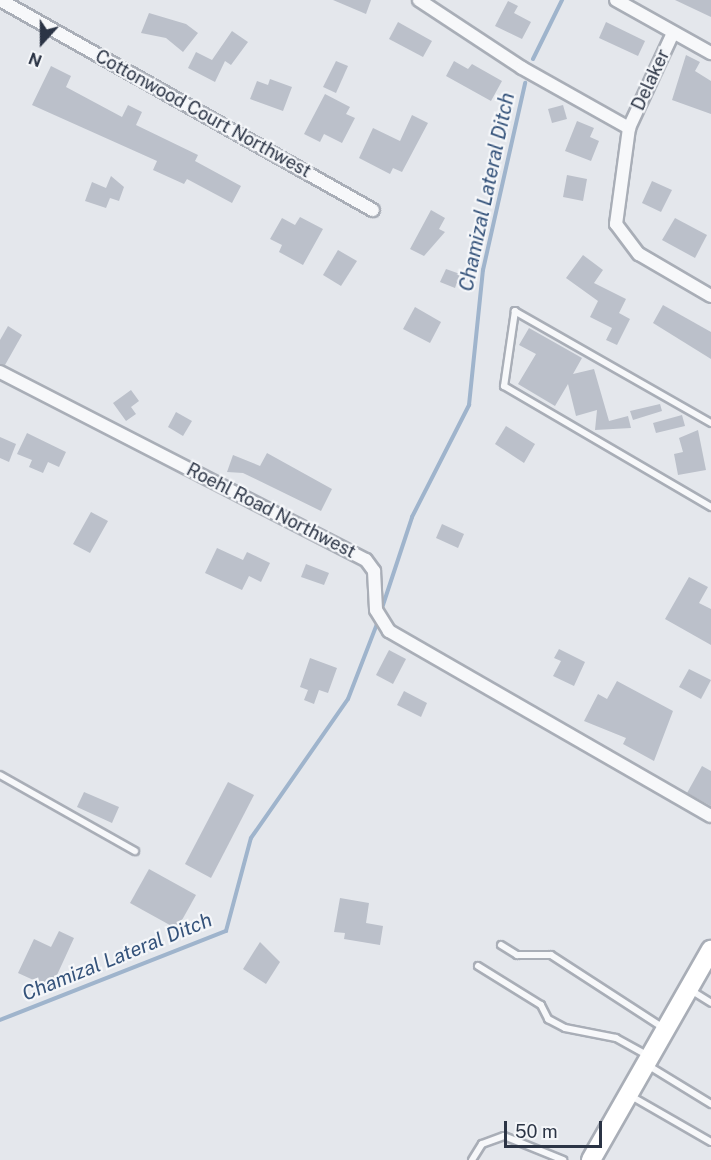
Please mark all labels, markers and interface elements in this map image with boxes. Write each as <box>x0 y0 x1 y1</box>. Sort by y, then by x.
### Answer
north arrow <box>12 12 72 72</box>
street label: Cottonwood Court Northwest <box>91 46 315 182</box>
street label: Delaker <box>627 46 675 114</box>
text: N <box>26 48 45 70</box>
water label: Chamizal Lateral Ditch <box>454 90 520 294</box>
street label: Roehl Road Northwest <box>183 459 359 563</box>
water label: Chamizal Lateral Ditch <box>19 908 215 1006</box>
scale bar <box>507 1109 604 1147</box>
text: 50 m <box>515 1121 558 1142</box>

